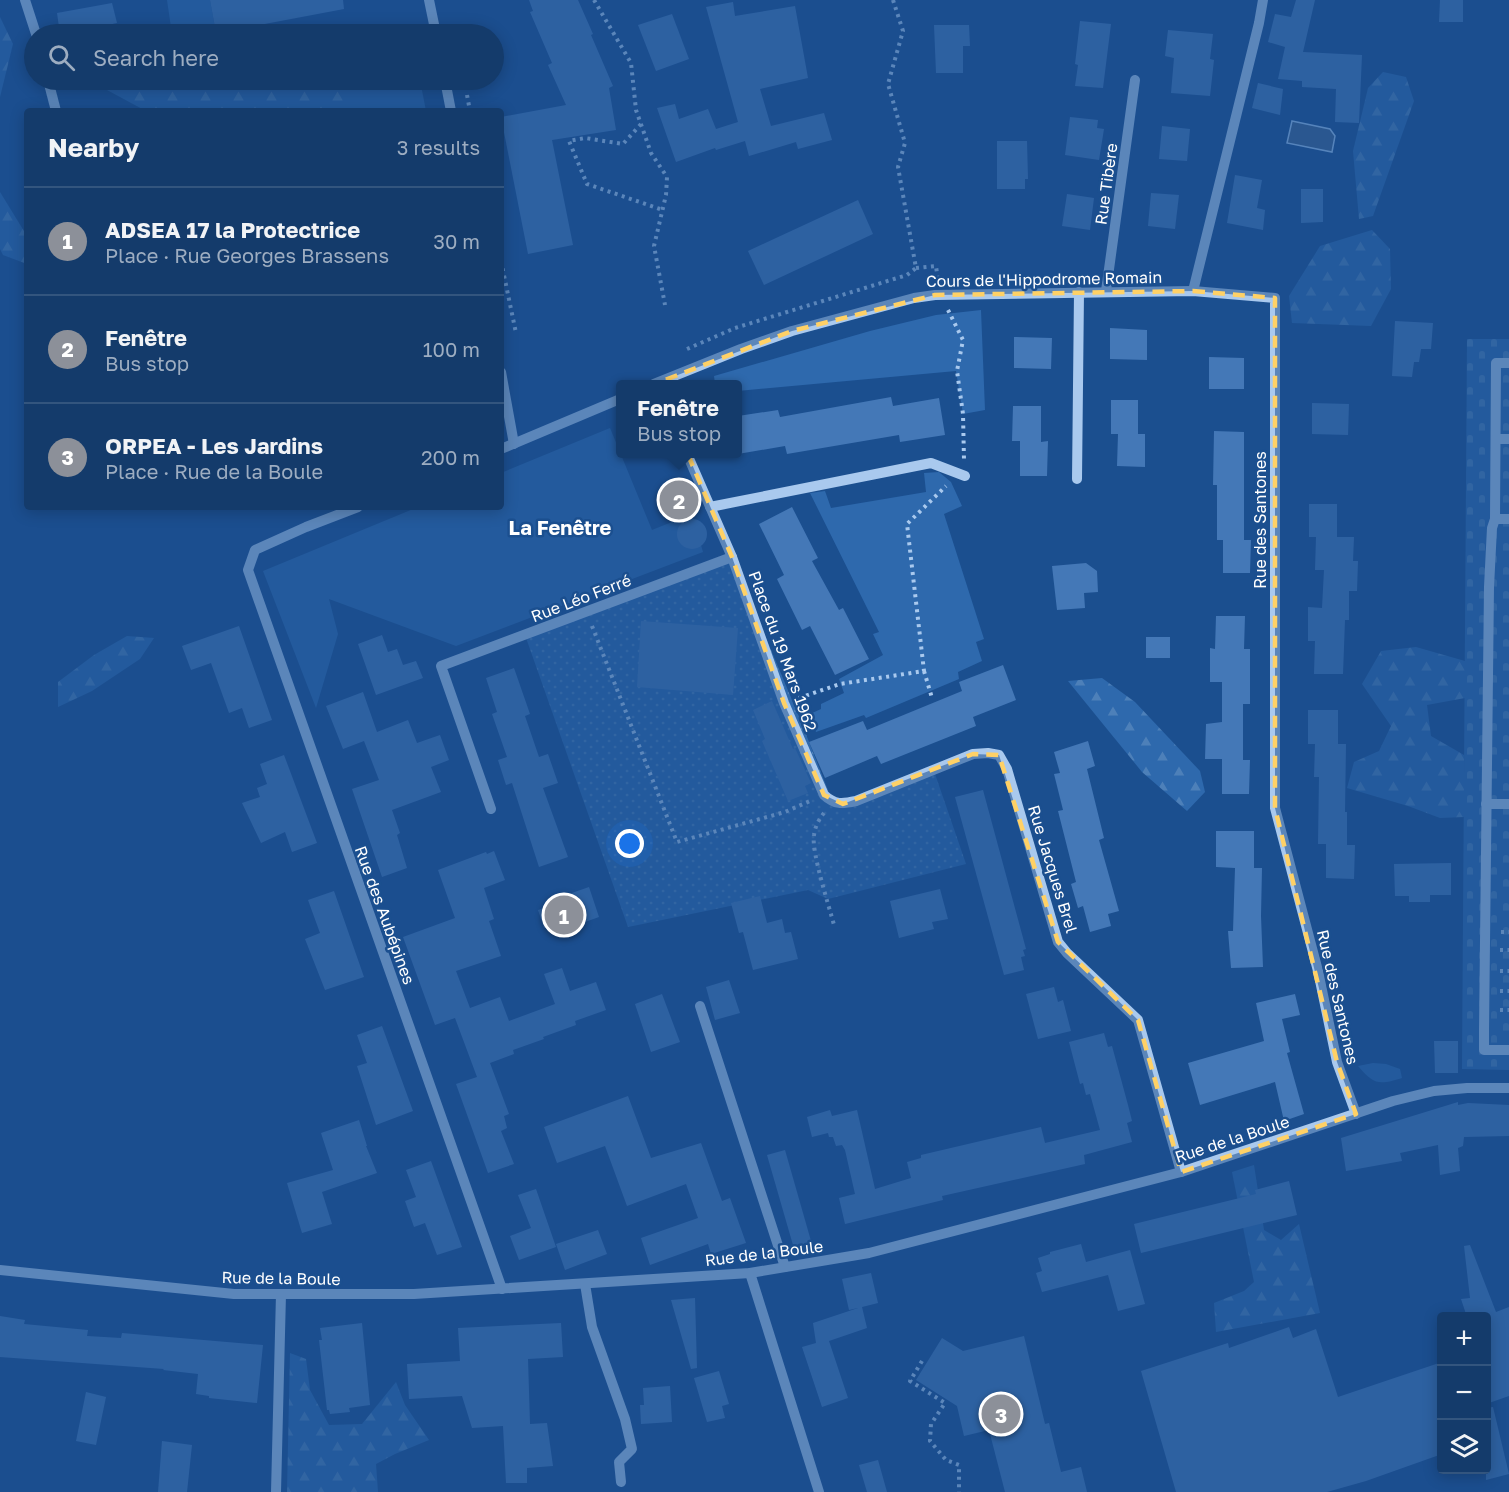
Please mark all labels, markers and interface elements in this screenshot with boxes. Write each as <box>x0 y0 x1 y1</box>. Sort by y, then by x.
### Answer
search box <box>24 24 504 90</box>
icon: search <box>45 41 78 74</box>
text: Search here <box>93 44 219 71</box>
text: Nearby <box>48 132 139 163</box>
text: 3 results <box>397 135 480 159</box>
street label: Rue Tibère <box>1090 142 1122 226</box>
text: ADSEA 17 la Protectrice <box>105 216 360 243</box>
text: 1 <box>62 229 73 253</box>
text: 30 m <box>433 229 480 253</box>
text: Place · Rue Georges Brassens <box>105 243 389 267</box>
street label: Cours de l'Hippodrome Romain <box>926 267 1162 291</box>
text: Fenêtre <box>105 324 187 351</box>
text: 2 <box>61 337 74 361</box>
text: 100 m <box>423 337 480 361</box>
text: Bus stop <box>105 351 189 375</box>
popup <box>616 380 742 458</box>
text: Fenêtre <box>637 394 719 421</box>
text: Bus stop <box>637 421 721 445</box>
text: ORPEA - Les Jardins <box>105 432 323 459</box>
text: 3 <box>61 445 74 469</box>
text: 200 m <box>421 445 480 469</box>
street label: Rue des Santones <box>1250 451 1270 589</box>
text: Place · Rue de la Boule <box>105 459 323 483</box>
pin: 2 <box>660 478 698 522</box>
district label: La Fenêtre <box>509 515 612 539</box>
street label: Place du 19 Mars 1962 <box>745 568 821 734</box>
street label: Rue Léo Ferré <box>528 570 634 626</box>
street label: Rue Jacques Brel <box>1024 803 1082 935</box>
your location <box>615 829 644 858</box>
street label: Rue des Aubépines <box>351 843 419 987</box>
pin: 1 <box>544 892 584 938</box>
street label: Rue des Santones <box>1313 928 1363 1066</box>
street label: Rue de la Boule <box>1172 1111 1292 1167</box>
street label: Rue de la Boule <box>704 1236 824 1270</box>
street label: Rue de la Boule <box>221 1267 341 1289</box>
map controls <box>1437 1312 1491 1474</box>
button: + <box>1437 1312 1491 1366</box>
button: − <box>1437 1366 1491 1420</box>
pin: 3 <box>982 1392 1020 1436</box>
button: layers <box>1437 1420 1491 1474</box>

